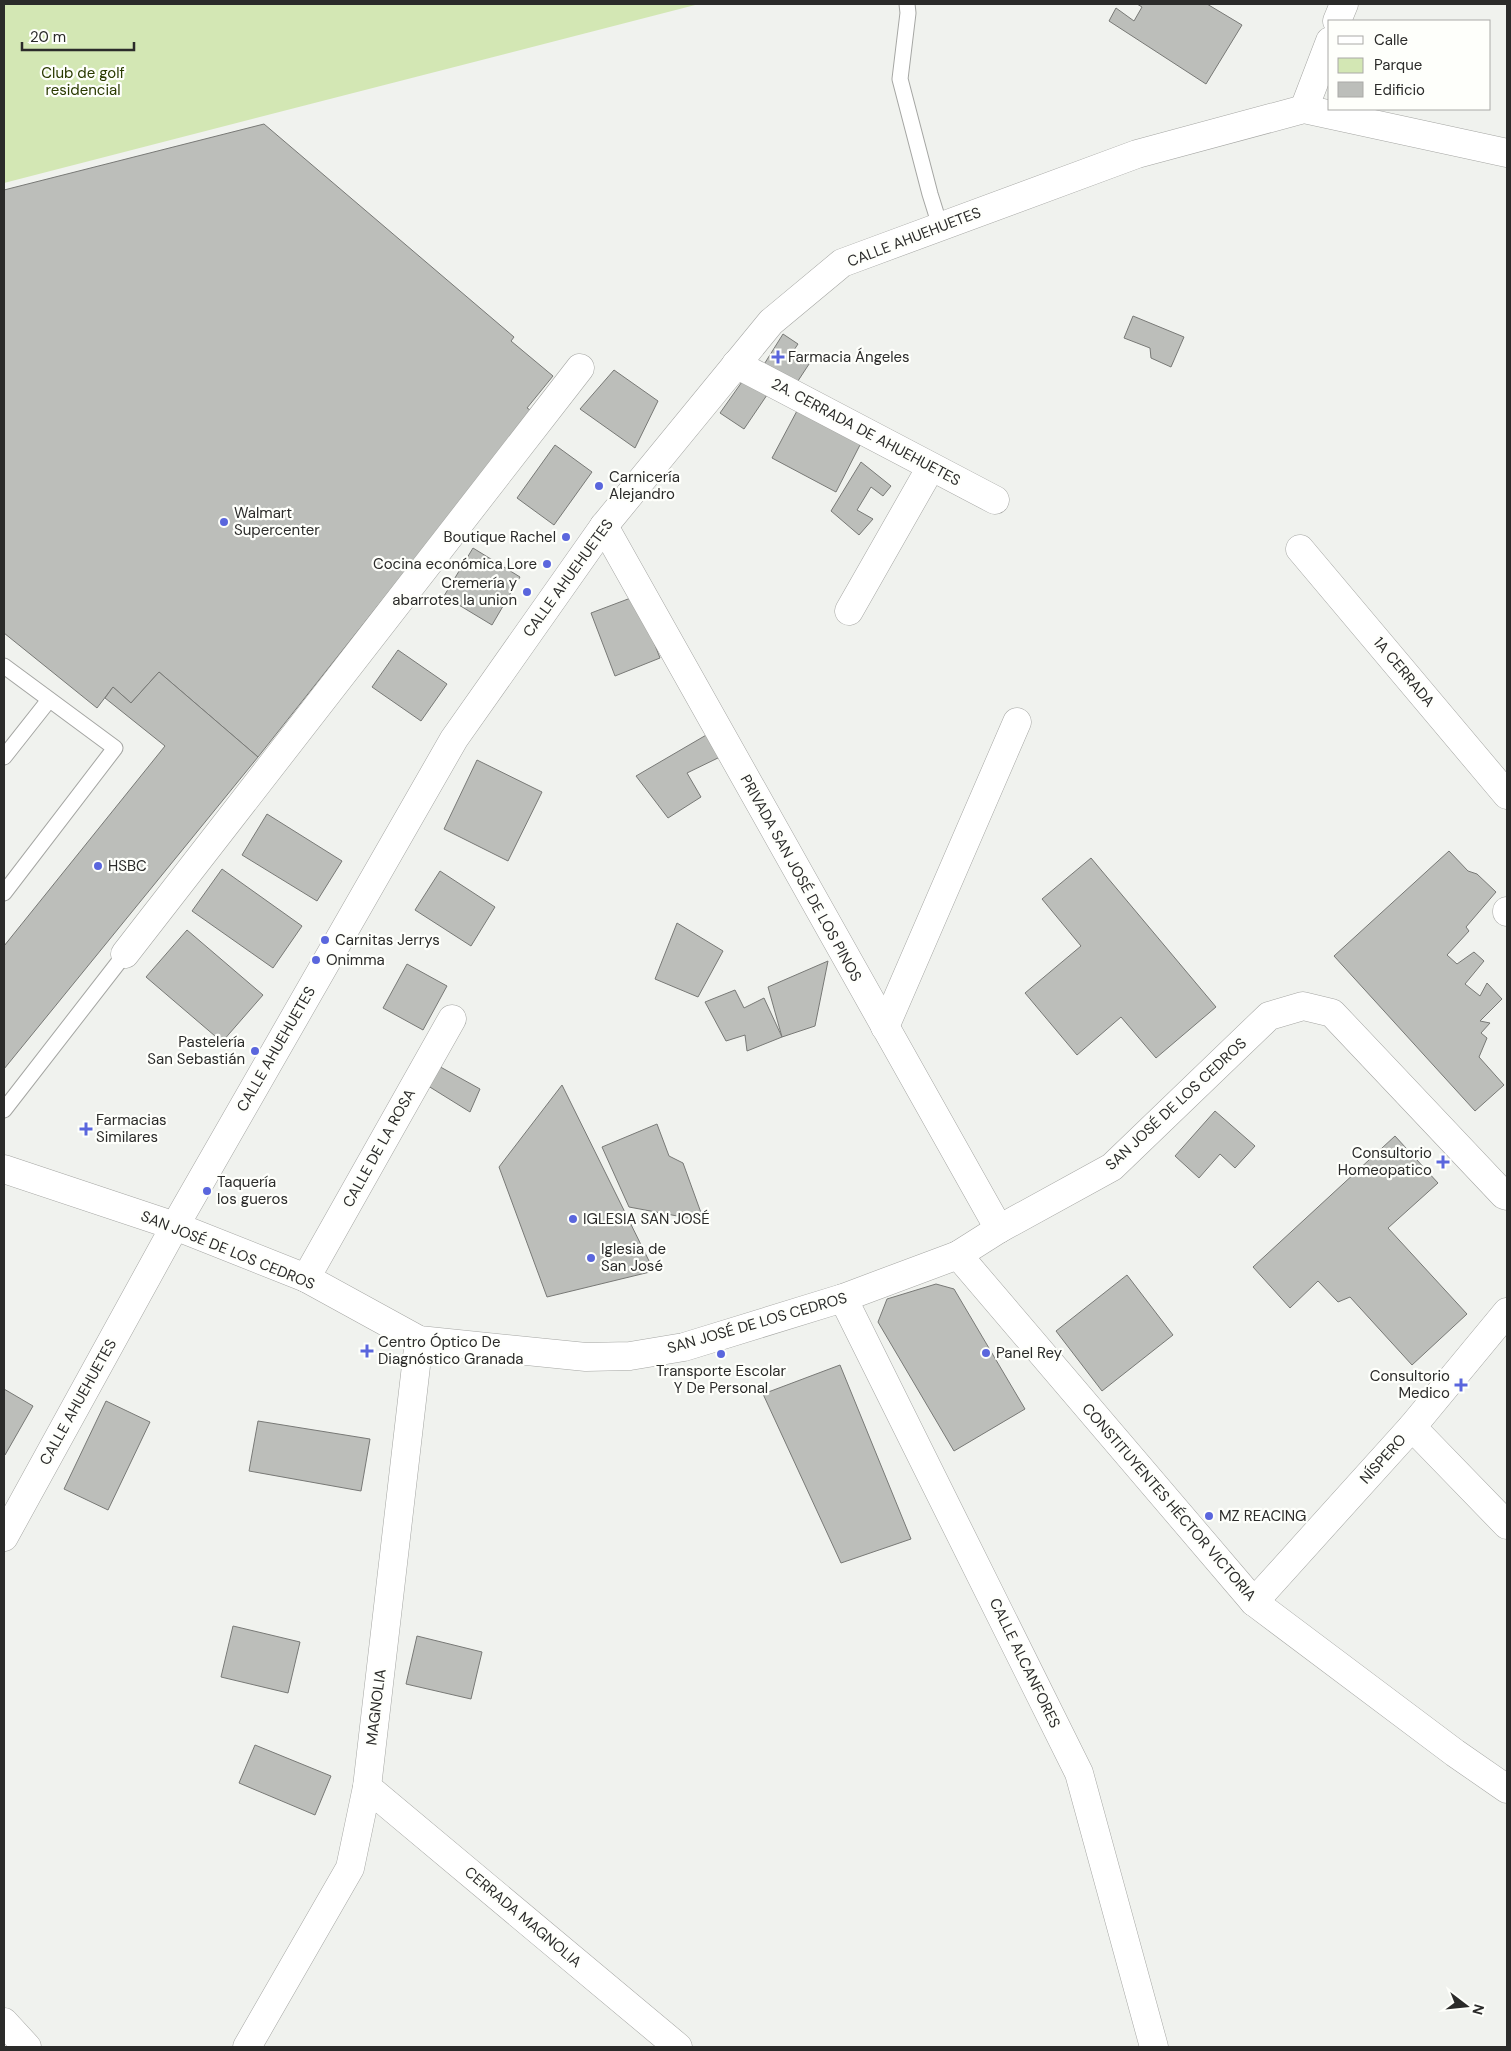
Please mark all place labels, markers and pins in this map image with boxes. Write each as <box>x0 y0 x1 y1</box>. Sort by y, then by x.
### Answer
place label: Farmacia Ángeles <box>788 347 910 367</box>
marker: Farmacia Ángeles <box>772 351 784 363</box>
place label: Carnicería Alejandro <box>609 467 680 504</box>
marker: Carnicería Alejandro <box>593 480 605 492</box>
place label: Walmart Supercenter <box>234 503 320 540</box>
marker: Walmart Supercenter <box>218 516 230 528</box>
place label: Boutique Rachel <box>444 527 556 547</box>
marker: Boutique Rachel <box>560 531 572 543</box>
place label: Cocina económica Lore <box>373 554 537 574</box>
marker: Cocina económica Lore <box>541 558 553 570</box>
place label: Cremería y abarrotes la union <box>392 573 518 610</box>
marker: Cremería y abarrotes la union <box>521 586 533 598</box>
place label: HSBC <box>108 856 147 876</box>
marker: HSBC <box>92 860 104 872</box>
place label: Carnitas Jerrys <box>335 930 440 950</box>
marker: Carnitas Jerrys <box>319 934 331 946</box>
place label: Onimma <box>326 950 385 970</box>
marker: Onimma <box>310 954 322 966</box>
place label: Pastelería San Sebastián <box>147 1032 245 1069</box>
marker: Pastelería San Sebastián <box>249 1045 261 1057</box>
place label: Farmacias Similares <box>96 1110 167 1147</box>
marker: Farmacias Similares <box>80 1123 92 1135</box>
place label: Consultorio Homeopatico <box>1338 1143 1432 1180</box>
marker: Consultorio Homeopatico <box>1436 1155 1450 1169</box>
place label: Taquería los gueros <box>217 1172 288 1209</box>
marker: Taquería los gueros <box>201 1185 213 1197</box>
place label: IGLESIA SAN JOSÉ <box>583 1209 710 1229</box>
marker: IGLESIA SAN JOSÉ <box>567 1213 579 1225</box>
place label: Iglesia de San José <box>601 1239 666 1276</box>
marker: Iglesia de San José <box>585 1252 597 1264</box>
place label: Centro Óptico De Diagnóstico Granada <box>378 1332 524 1369</box>
place label: Panel Rey <box>996 1343 1063 1363</box>
marker: Centro Óptico De Diagnóstico Granada <box>360 1344 374 1358</box>
marker: Panel Rey <box>980 1347 992 1359</box>
marker: Transporte Escolar Y De Personal <box>715 1348 727 1360</box>
place label: Transporte Escolar Y De Personal <box>656 1361 786 1398</box>
place label: Consultorio Medico <box>1370 1366 1450 1403</box>
marker: Consultorio Medico <box>1454 1378 1468 1392</box>
place label: MZ REACING <box>1219 1506 1306 1526</box>
marker: MZ REACING <box>1203 1510 1215 1522</box>

